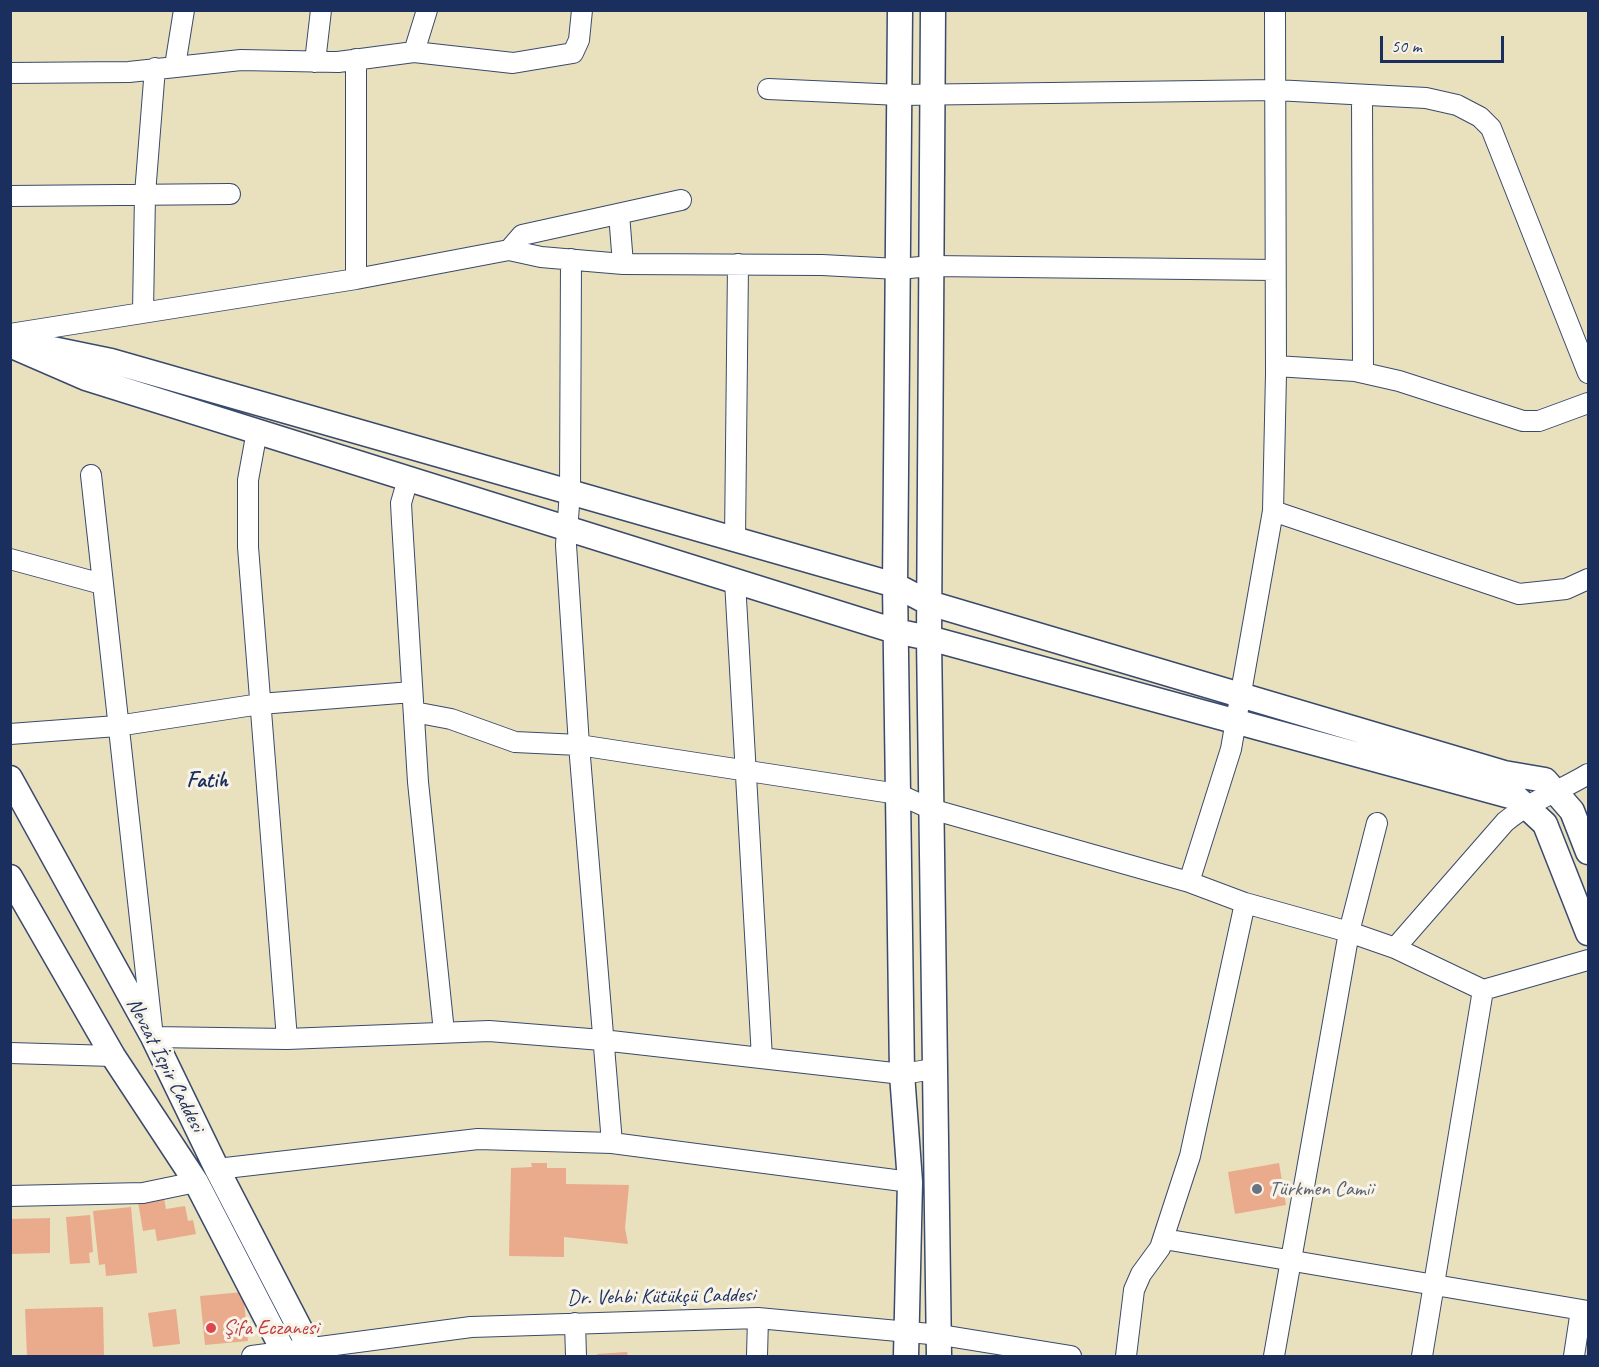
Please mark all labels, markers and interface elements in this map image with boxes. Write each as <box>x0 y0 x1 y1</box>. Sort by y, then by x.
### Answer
scale bar <box>1383 24 1508 62</box>
text: 50 m <box>1391 35 1422 57</box>
district label: Fatih <box>186 768 228 794</box>
street label: Nevzat İspir Caddesi <box>120 994 210 1136</box>
place label: Türkmen Camii <box>1269 1176 1373 1202</box>
marker: Türkmen Camii <box>1250 1182 1264 1196</box>
street label: Dr. Vehbi Kütükçü Caddesi <box>567 1283 755 1311</box>
place label: Şifa Eczanesi <box>223 1315 319 1341</box>
marker: Şifa Eczanesi <box>204 1321 218 1335</box>

